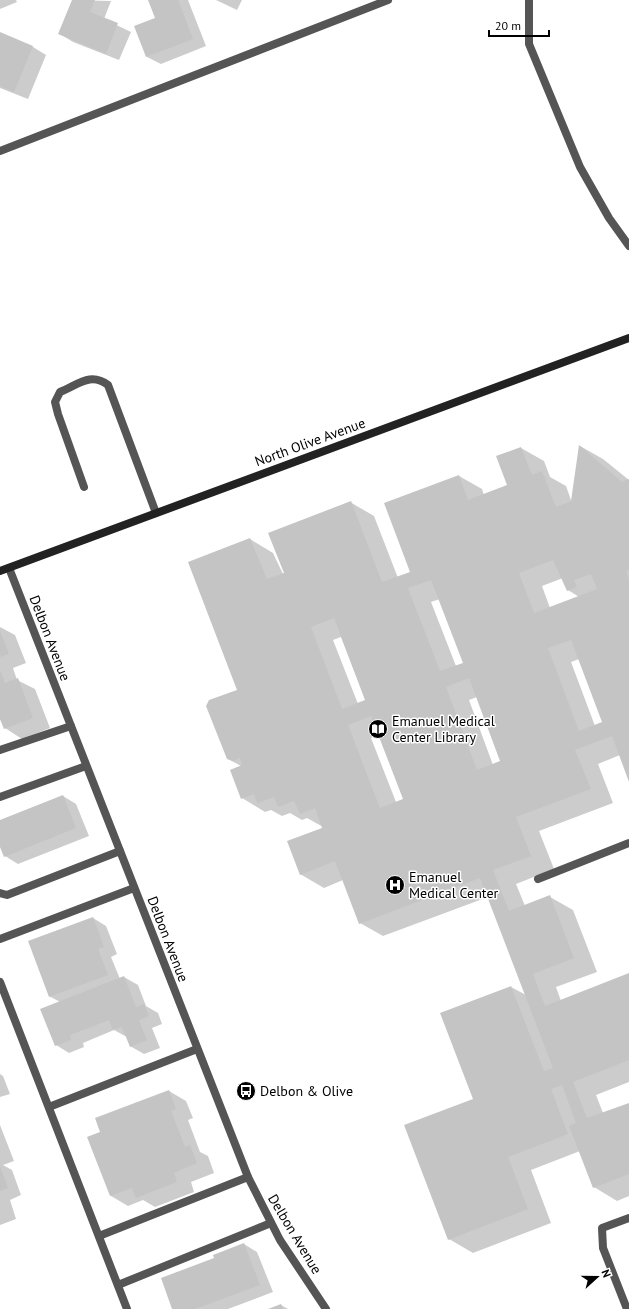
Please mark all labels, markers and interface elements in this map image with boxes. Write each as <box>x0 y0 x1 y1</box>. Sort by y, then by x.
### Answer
scale bar <box>489 12 549 38</box>
text: 20 m <box>495 18 521 33</box>
street label: North Olive Avenue <box>252 414 368 470</box>
street label: Delbon Avenue <box>25 593 75 683</box>
place label: Emanuel Medical Center Library <box>392 712 495 746</box>
library icon: Emanuel Medical Center Library <box>367 718 389 740</box>
place label: Emanuel Medical Center <box>409 868 499 902</box>
hospital icon: Emanuel Medical Center <box>384 874 406 896</box>
street label: Delbon Avenue <box>143 894 193 984</box>
bus stop icon: Delbon & Olive <box>235 1080 257 1102</box>
place label: Delbon & Olive <box>260 1082 353 1100</box>
street label: Delbon Avenue <box>264 1191 326 1277</box>
north arrow <box>577 1257 617 1297</box>
text: N <box>599 1268 614 1279</box>

